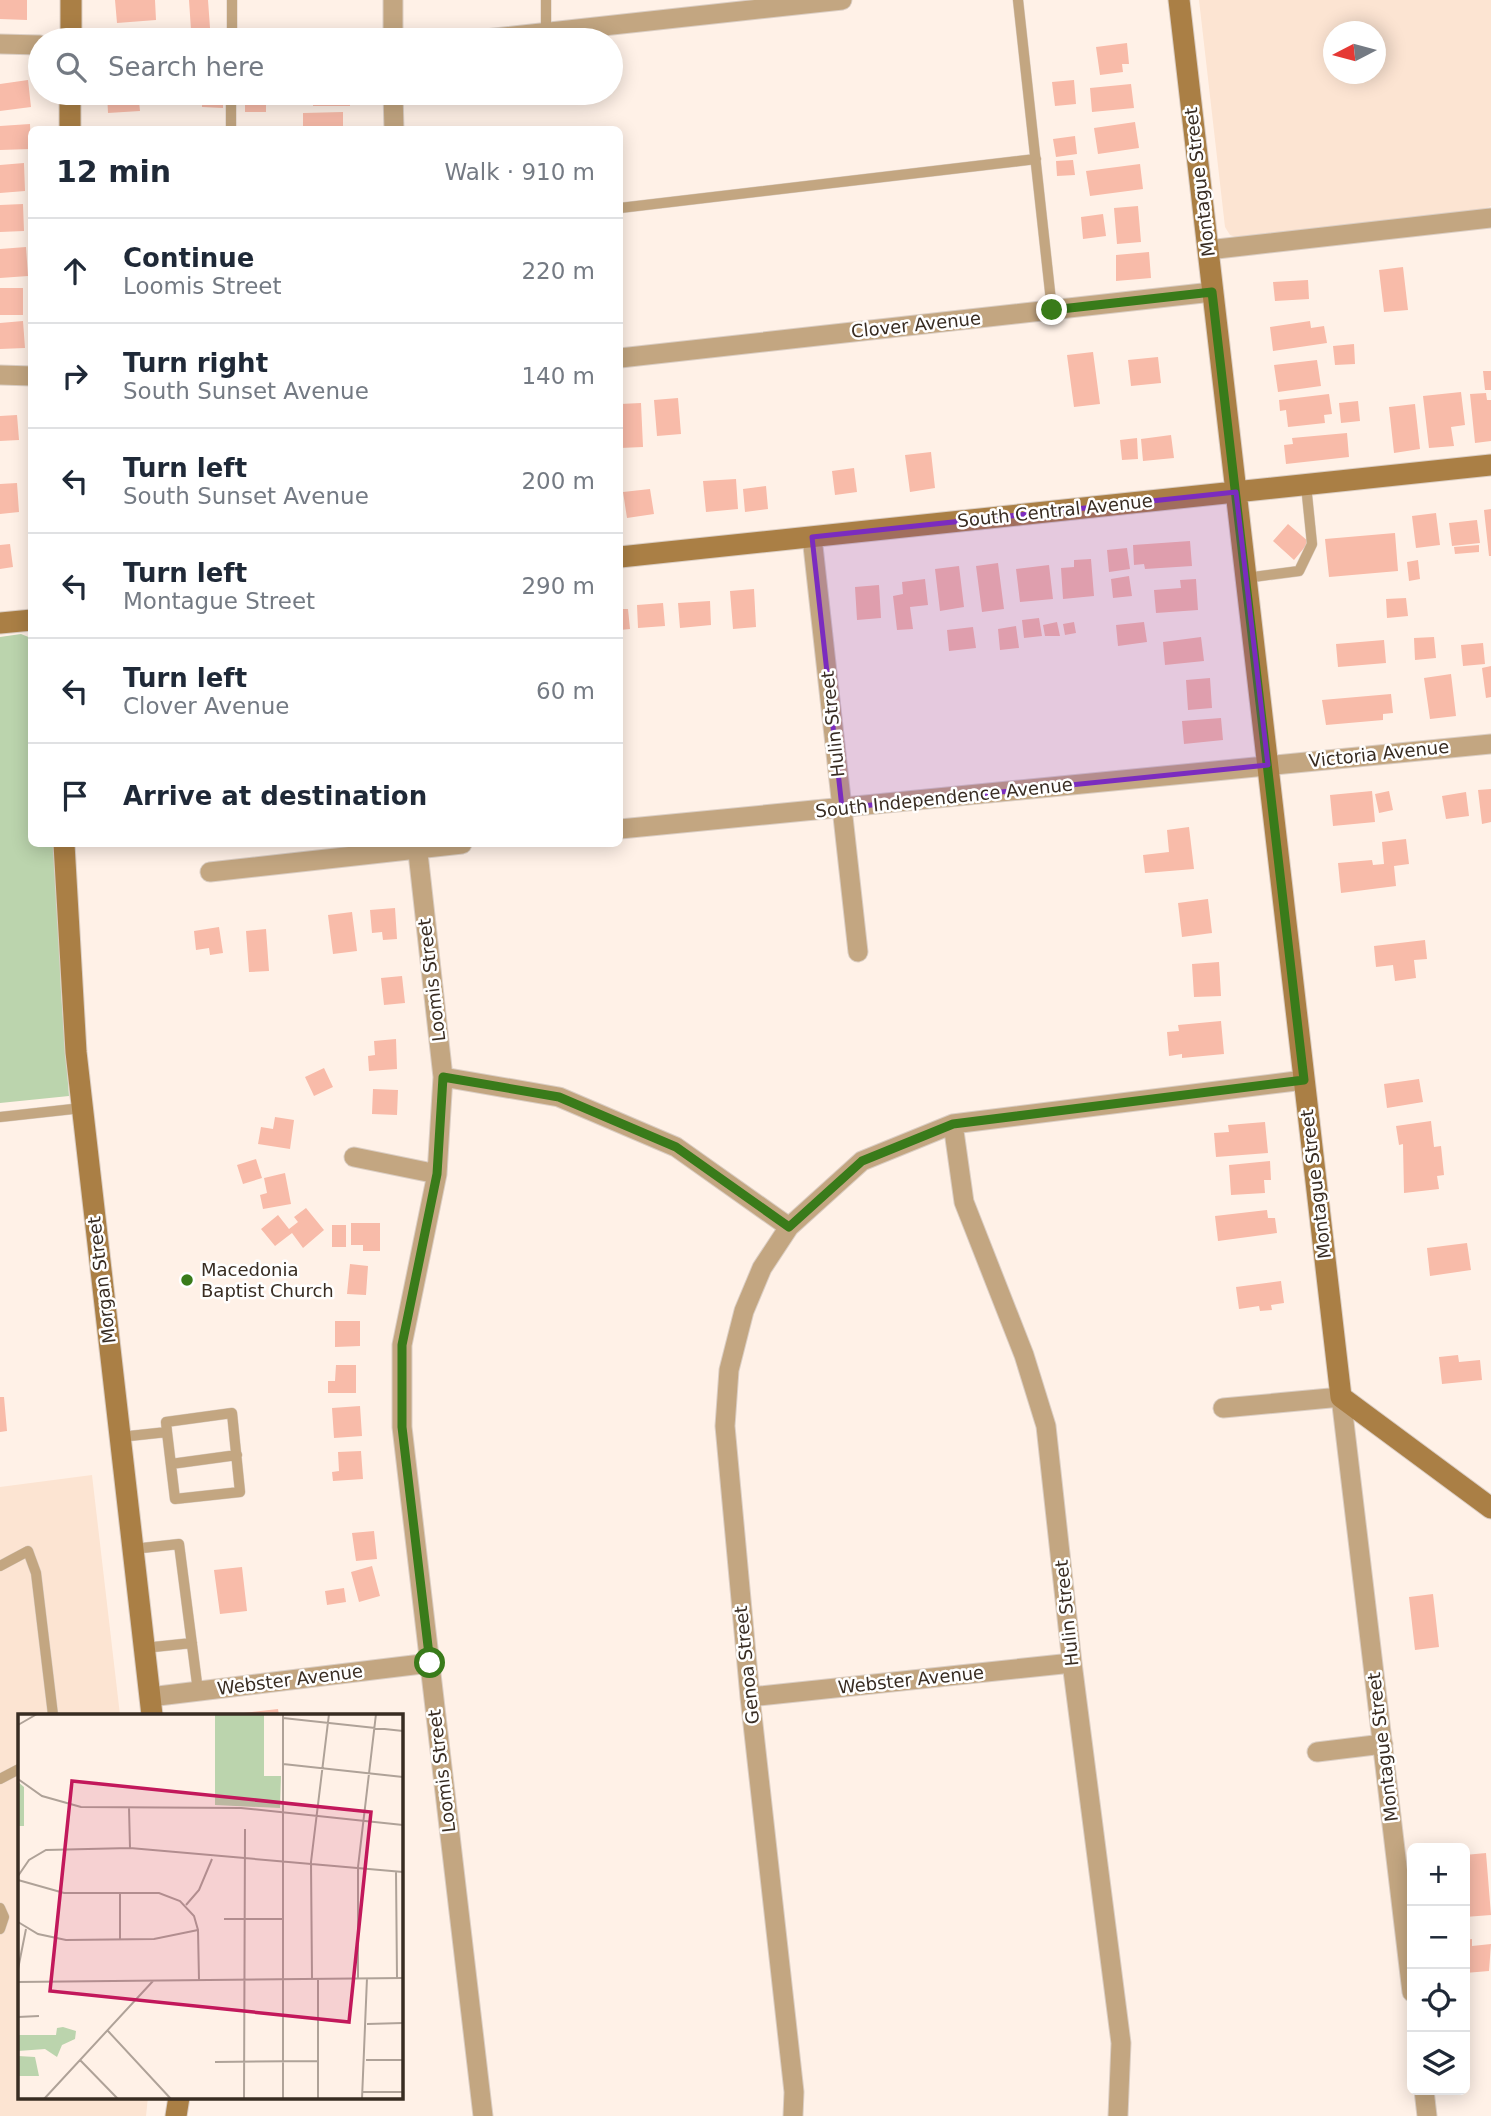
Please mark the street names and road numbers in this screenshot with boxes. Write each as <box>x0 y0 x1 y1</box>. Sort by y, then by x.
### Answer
street label: Montague Street <box>1180 106 1219 258</box>
street label: Clover Avenue <box>850 307 982 342</box>
street label: South Central Avenue <box>956 490 1154 531</box>
street label: Hulin Street <box>816 670 849 778</box>
street label: Victoria Avenue <box>1308 736 1450 771</box>
street label: South Independence Avenue <box>814 774 1074 821</box>
street label: Loomis Street <box>414 917 449 1043</box>
street label: Montague Street <box>1296 1108 1335 1260</box>
street label: Morgan Street <box>83 1215 120 1345</box>
street label: Hulin Street <box>1050 1559 1083 1667</box>
street label: Genoa Street <box>730 1605 763 1725</box>
street label: Webster Avenue <box>216 1660 364 1699</box>
street label: Webster Avenue <box>837 1661 985 1698</box>
street label: Montague Street <box>1363 1671 1402 1823</box>
street label: Loomis Street <box>424 1708 459 1834</box>

